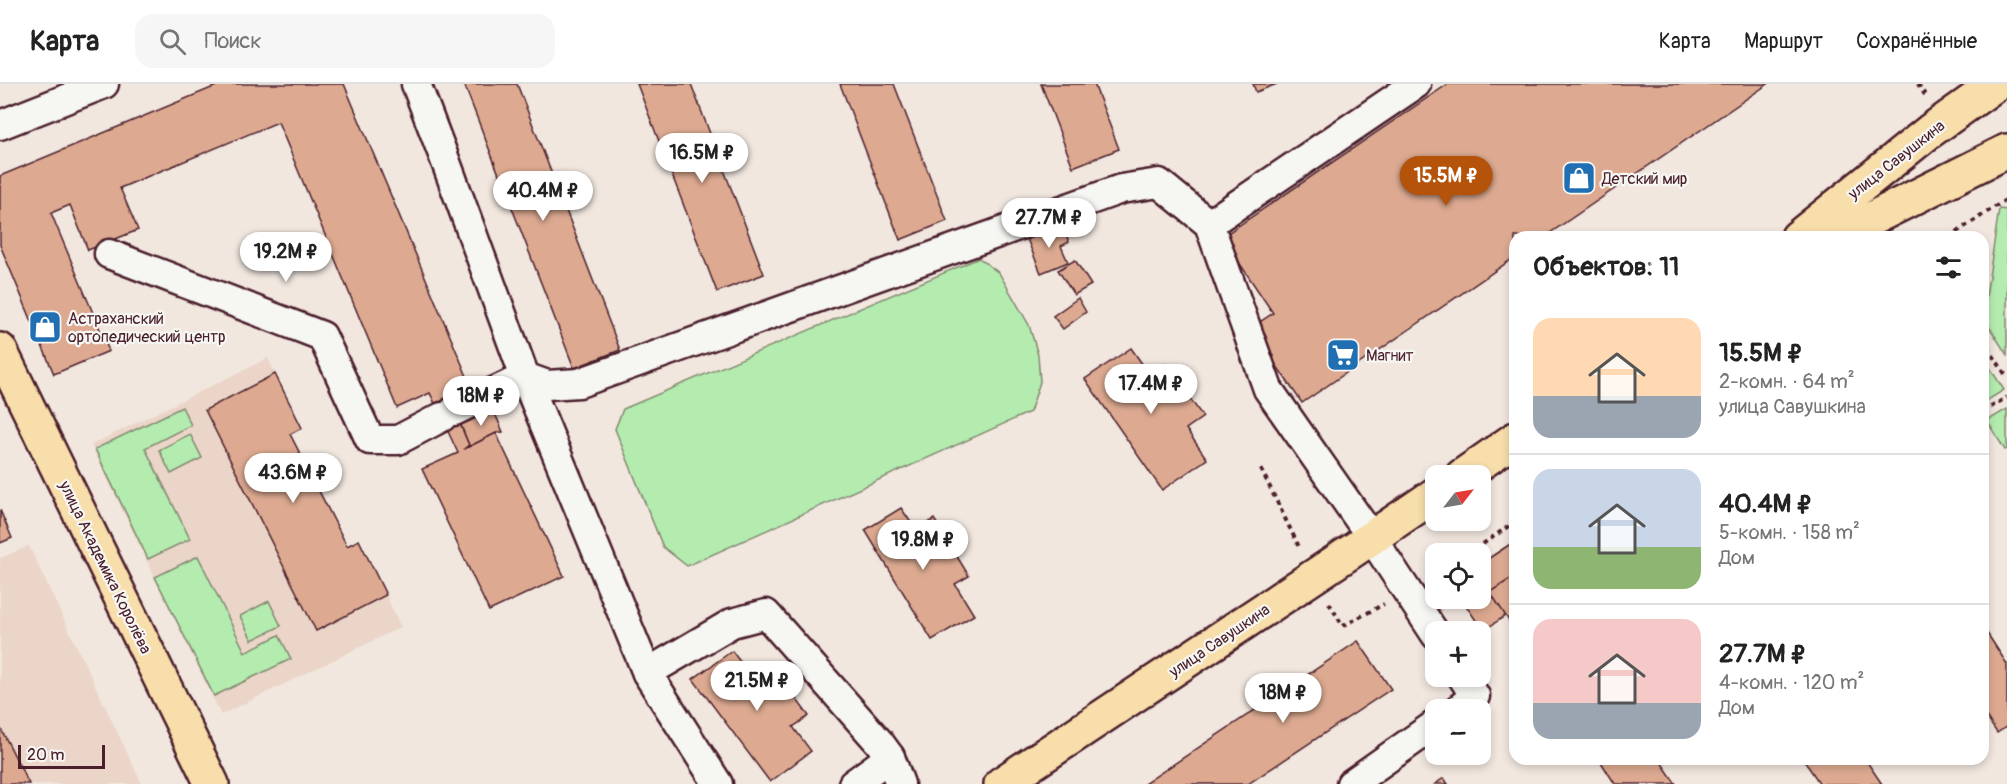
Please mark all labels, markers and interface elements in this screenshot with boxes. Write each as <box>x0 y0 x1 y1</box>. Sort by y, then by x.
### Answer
search box <box>135 14 555 68</box>
text: Карта <box>30 24 99 59</box>
icon: search <box>156 25 189 58</box>
text: Поиск <box>204 27 262 55</box>
text: Карта <box>1659 28 1711 55</box>
text: Маршрут <box>1744 28 1823 55</box>
text: Сохранённые <box>1856 28 1977 55</box>
street label: улица Савушкина <box>1843 116 1949 204</box>
pin: 16.5M ₽ <box>647 133 757 184</box>
text: 16.5M ₽ <box>669 140 735 165</box>
pin: 15.5M ₽ <box>1391 156 1501 207</box>
shop icon: Детский мир <box>1561 160 1597 196</box>
text: 15.5M ₽ <box>1414 163 1478 188</box>
place label: Детский мир <box>1601 169 1687 189</box>
pin: 40.4M ₽ <box>488 171 598 222</box>
text: 40.4M ₽ <box>507 178 579 203</box>
pin: 27.7M ₽ <box>994 198 1104 249</box>
text: 27.7M ₽ <box>1015 205 1083 230</box>
pin: 19.2M ₽ <box>231 232 341 283</box>
text: 19.2M ₽ <box>254 239 318 264</box>
text: Объектов: 11 <box>1533 251 1679 283</box>
icon: filters <box>1932 251 1965 284</box>
shop icon: Астраханский ортопедический центр <box>27 309 63 345</box>
place label: Астраханский ортопедический центр <box>68 309 226 347</box>
supermarket icon: Магнит <box>1325 337 1361 373</box>
text: 15.5M ₽ <box>1719 337 1803 369</box>
icon: home <box>1581 342 1653 414</box>
place label: Магнит <box>1366 346 1414 366</box>
pin: 17.4M ₽ <box>1096 364 1206 415</box>
text: 2-комн. · 64 m² <box>1719 369 1855 394</box>
text: 17.4M ₽ <box>1118 371 1184 396</box>
pin: 18M ₽ <box>439 376 523 427</box>
text: 18M ₽ <box>457 383 505 408</box>
text: улица Савушкина <box>1719 394 1866 419</box>
pin: 43.6M ₽ <box>238 453 348 504</box>
text: 43.6M ₽ <box>258 460 328 485</box>
north arrow <box>1425 465 1491 531</box>
map controls <box>1425 465 1491 765</box>
street label: улица Академика Королёва <box>54 477 156 657</box>
text: 40.4M ₽ <box>1719 488 1813 520</box>
icon: home <box>1581 493 1653 565</box>
pin: 19.8M ₽ <box>868 520 978 571</box>
text: 5-комн. · 158 m² <box>1719 520 1860 545</box>
text: 19.8M ₽ <box>891 527 955 552</box>
button: locate <box>1425 543 1491 609</box>
text: Дом <box>1719 545 1755 570</box>
street label: улица Савушкина <box>1164 600 1274 683</box>
button: + <box>1425 621 1491 687</box>
text: 27.7M ₽ <box>1719 638 1807 670</box>
icon: home <box>1581 643 1653 715</box>
pin: 21.5M ₽ <box>702 661 812 712</box>
text: 21.5M ₽ <box>725 668 789 693</box>
text: 4-комн. · 120 m² <box>1719 670 1864 695</box>
pin: 18M ₽ <box>1241 673 1325 724</box>
text: 18M ₽ <box>1259 680 1307 705</box>
text: Дом <box>1719 695 1755 720</box>
button: − <box>1425 699 1491 765</box>
scale bar <box>18 742 105 770</box>
text: 20 m <box>27 745 65 765</box>

